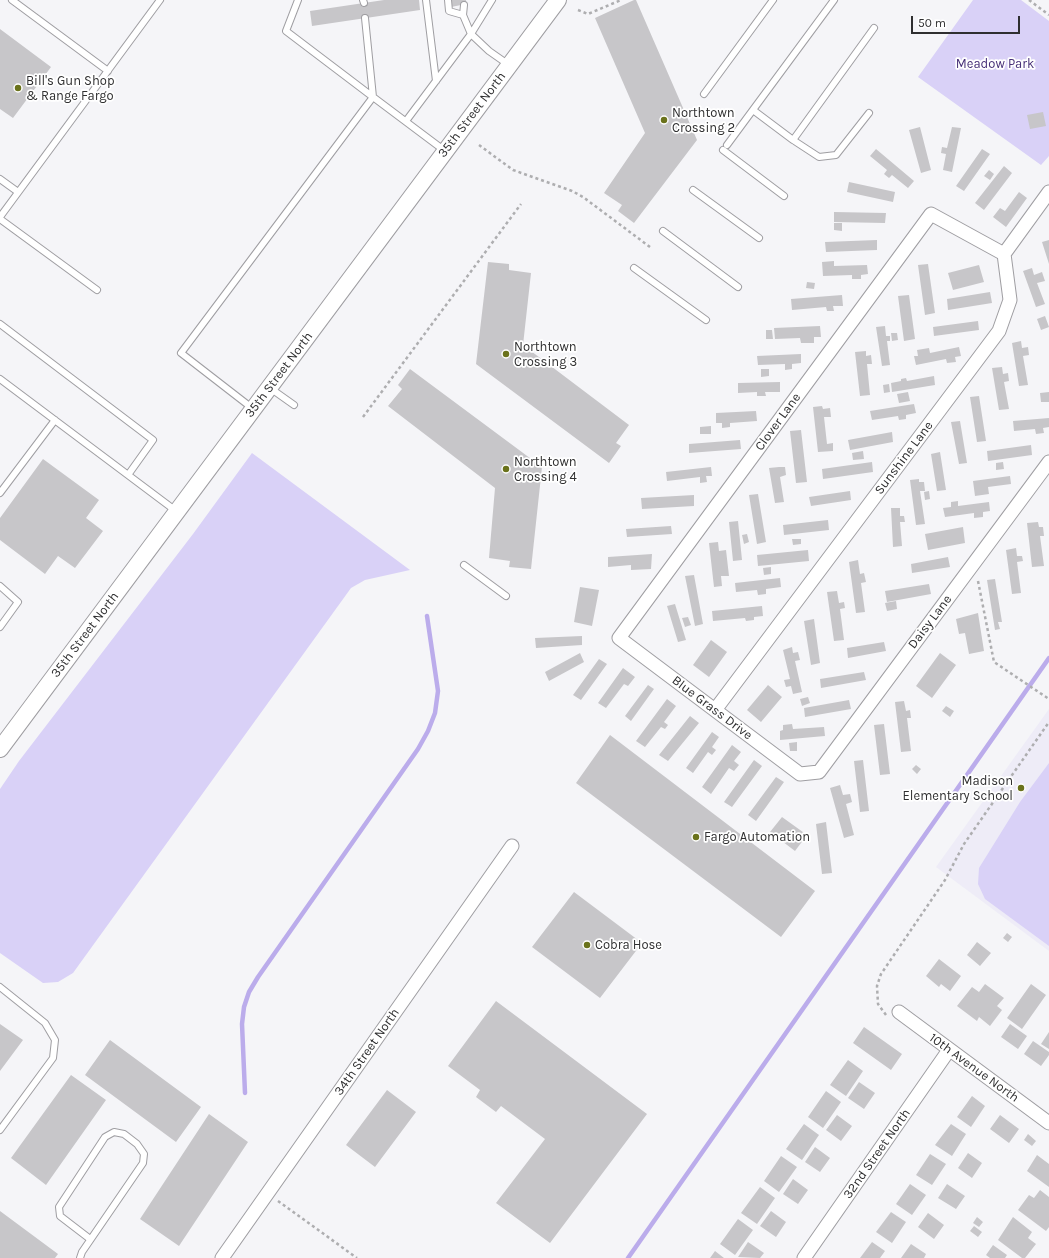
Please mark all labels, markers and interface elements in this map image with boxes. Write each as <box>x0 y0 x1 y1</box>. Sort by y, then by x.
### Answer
scale bar <box>913 8 1022 34</box>
text: 50 m <box>918 16 946 30</box>
park label: Meadow Park <box>956 56 1034 72</box>
street label: 35th Street North <box>435 69 509 161</box>
place label: Bill's Gun Shop & Range Fargo <box>26 73 114 104</box>
marker: Bill's Gun Shop & Range Fargo <box>13 83 23 93</box>
place label: Northtown Crossing 2 <box>672 105 735 136</box>
marker: Northtown Crossing 2 <box>659 115 669 125</box>
street label: 35th Street North <box>242 329 316 421</box>
place label: Northtown Crossing 3 <box>514 339 577 370</box>
marker: Northtown Crossing 3 <box>501 349 511 359</box>
street label: Clover Lane <box>752 390 804 454</box>
street label: Sunshine Lane <box>871 418 937 498</box>
place label: Northtown Crossing 4 <box>514 454 577 485</box>
marker: Northtown Crossing 4 <box>501 464 511 474</box>
street label: 35th Street North <box>48 589 122 681</box>
street label: Daisy Lane <box>905 592 955 652</box>
street label: Blue Grass Drive <box>669 673 755 743</box>
place label: Madison Elementary School <box>903 773 1013 804</box>
marker: Madison Elementary School <box>1016 783 1026 793</box>
place label: Fargo Automation <box>704 829 810 845</box>
marker: Fargo Automation <box>691 832 701 842</box>
place label: Cobra Hose <box>595 937 662 953</box>
marker: Cobra Hose <box>582 940 592 950</box>
street label: 34th Street North <box>331 1005 403 1099</box>
street label: 10th Avenue North <box>926 1030 1022 1106</box>
street label: 32nd Street North <box>840 1106 914 1202</box>

